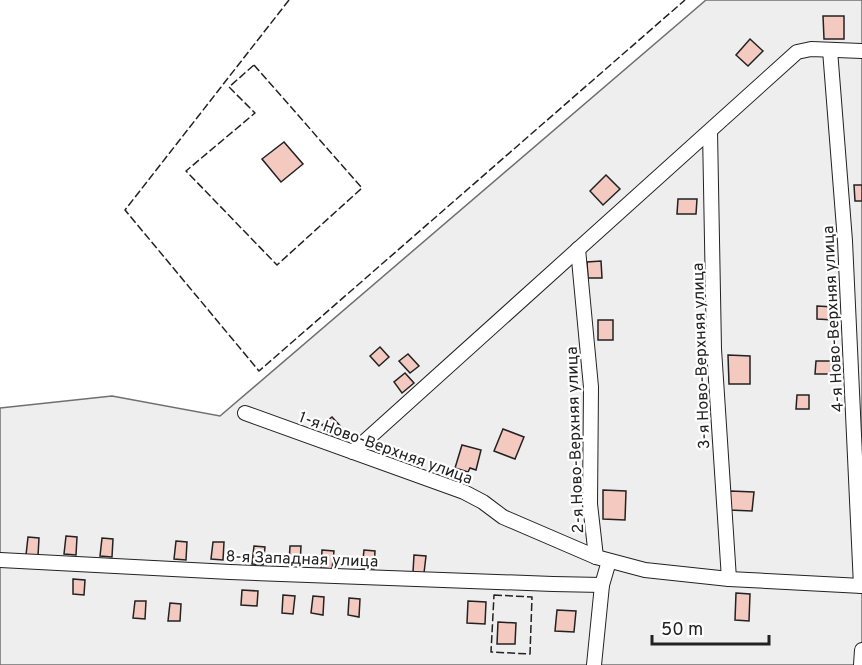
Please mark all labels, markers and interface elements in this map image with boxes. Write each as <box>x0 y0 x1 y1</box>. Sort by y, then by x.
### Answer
street label: 4-я Ново-Верхняя улица <box>819 225 849 413</box>
street label: 3-я Ново-Верхняя улица <box>689 262 715 450</box>
street label: 2-я Ново-Верхняя улица <box>563 346 589 534</box>
street label: 1-я Ново-Верхняя улица <box>296 408 475 490</box>
street label: 8-я Западная улица <box>225 547 379 573</box>
scale bar <box>652 608 769 646</box>
text: 50 m <box>661 619 703 642</box>

